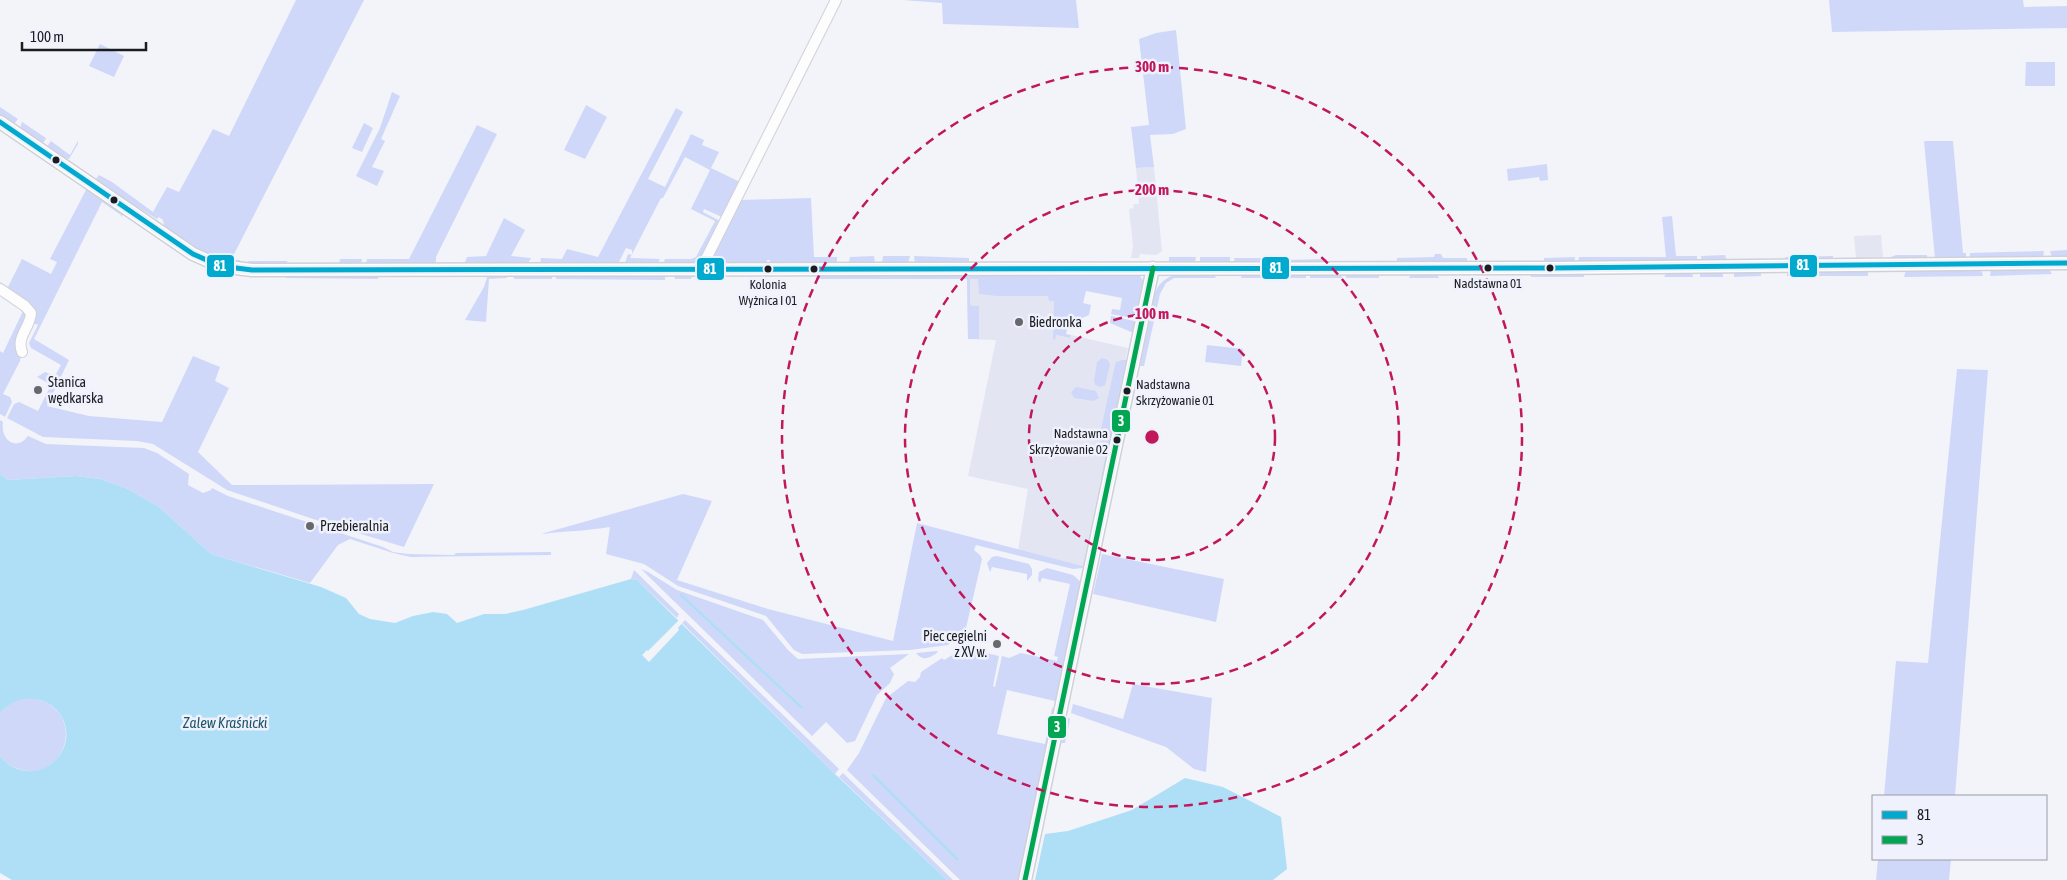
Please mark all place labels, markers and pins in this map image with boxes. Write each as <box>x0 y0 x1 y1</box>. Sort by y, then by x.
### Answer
unlabelled marker <box>51 155 61 165</box>
unlabelled marker <box>109 195 119 205</box>
marker: Nadstawna 01 <box>1483 263 1493 273</box>
unlabelled marker <box>1545 263 1555 273</box>
marker: Kolonia Wyżnica I 01 <box>763 264 773 274</box>
unlabelled marker <box>809 264 819 274</box>
place label: Nadstawna 01 <box>1454 276 1522 291</box>
place label: Kolonia Wyżnica I 01 <box>739 277 797 308</box>
place label: Biedronka <box>1029 314 1082 330</box>
marker: Biedronka <box>1013 316 1025 328</box>
place label: Stanica wędkarska <box>48 374 104 406</box>
place label: Nadstawna Skrzyżowanie 01 <box>1136 377 1214 408</box>
marker: Stanica wędkarska <box>32 384 44 396</box>
marker: Nadstawna Skrzyżowanie 01 <box>1122 386 1132 396</box>
place label: Nadstawna Skrzyżowanie 02 <box>1030 426 1108 457</box>
centre of rings <box>1143 428 1161 446</box>
marker: Nadstawna Skrzyżowanie 02 <box>1112 435 1122 445</box>
place label: Przebieralnia <box>320 518 389 534</box>
marker: Przebieralnia <box>304 520 316 532</box>
place label: Piec cegielni z XV w. <box>923 628 987 660</box>
marker: Piec cegielni z XV w. <box>991 638 1003 650</box>

